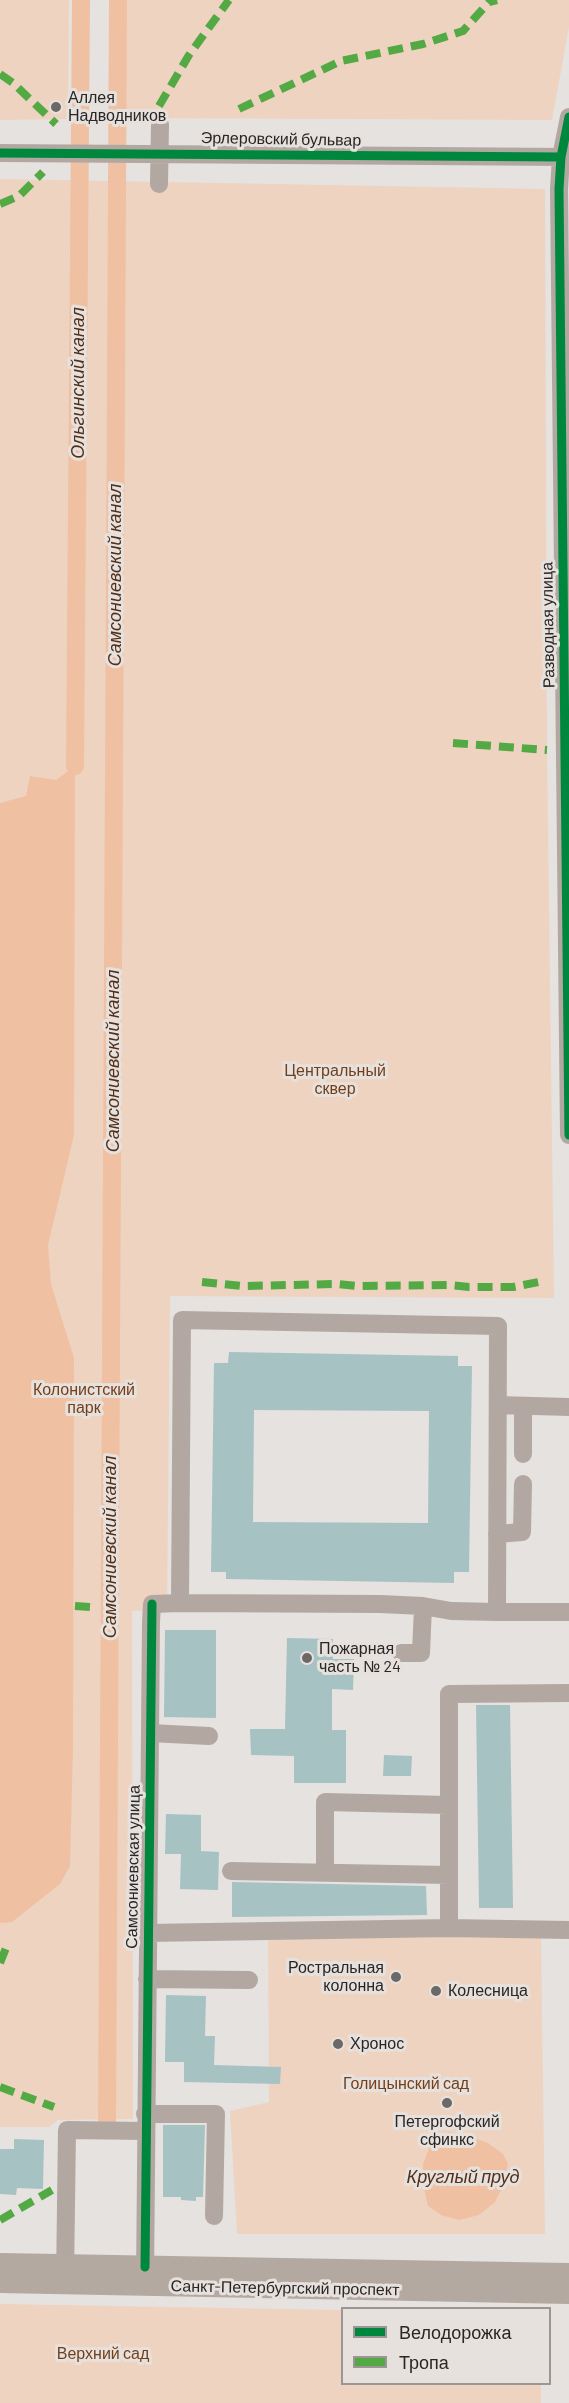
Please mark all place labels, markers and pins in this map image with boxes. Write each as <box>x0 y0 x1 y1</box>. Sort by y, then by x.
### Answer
place label: Аллея Надводников <box>68 88 166 126</box>
marker: Аллея Надводников <box>49 100 63 114</box>
place label: Пожарная часть № 24 <box>319 1639 401 1677</box>
marker: Пожарная часть № 24 <box>300 1651 314 1665</box>
place label: Ростральная колонна <box>288 1958 384 1996</box>
marker: Ростральная колонна <box>389 1970 403 1984</box>
place label: Колесница <box>448 1981 528 2001</box>
marker: Колесница <box>429 1984 443 1998</box>
place label: Хронос <box>350 2034 404 2054</box>
marker: Хронос <box>331 2037 345 2051</box>
marker: Петергофский сфинкс <box>440 2096 454 2110</box>
place label: Петергофский сфинкс <box>394 2112 500 2150</box>

